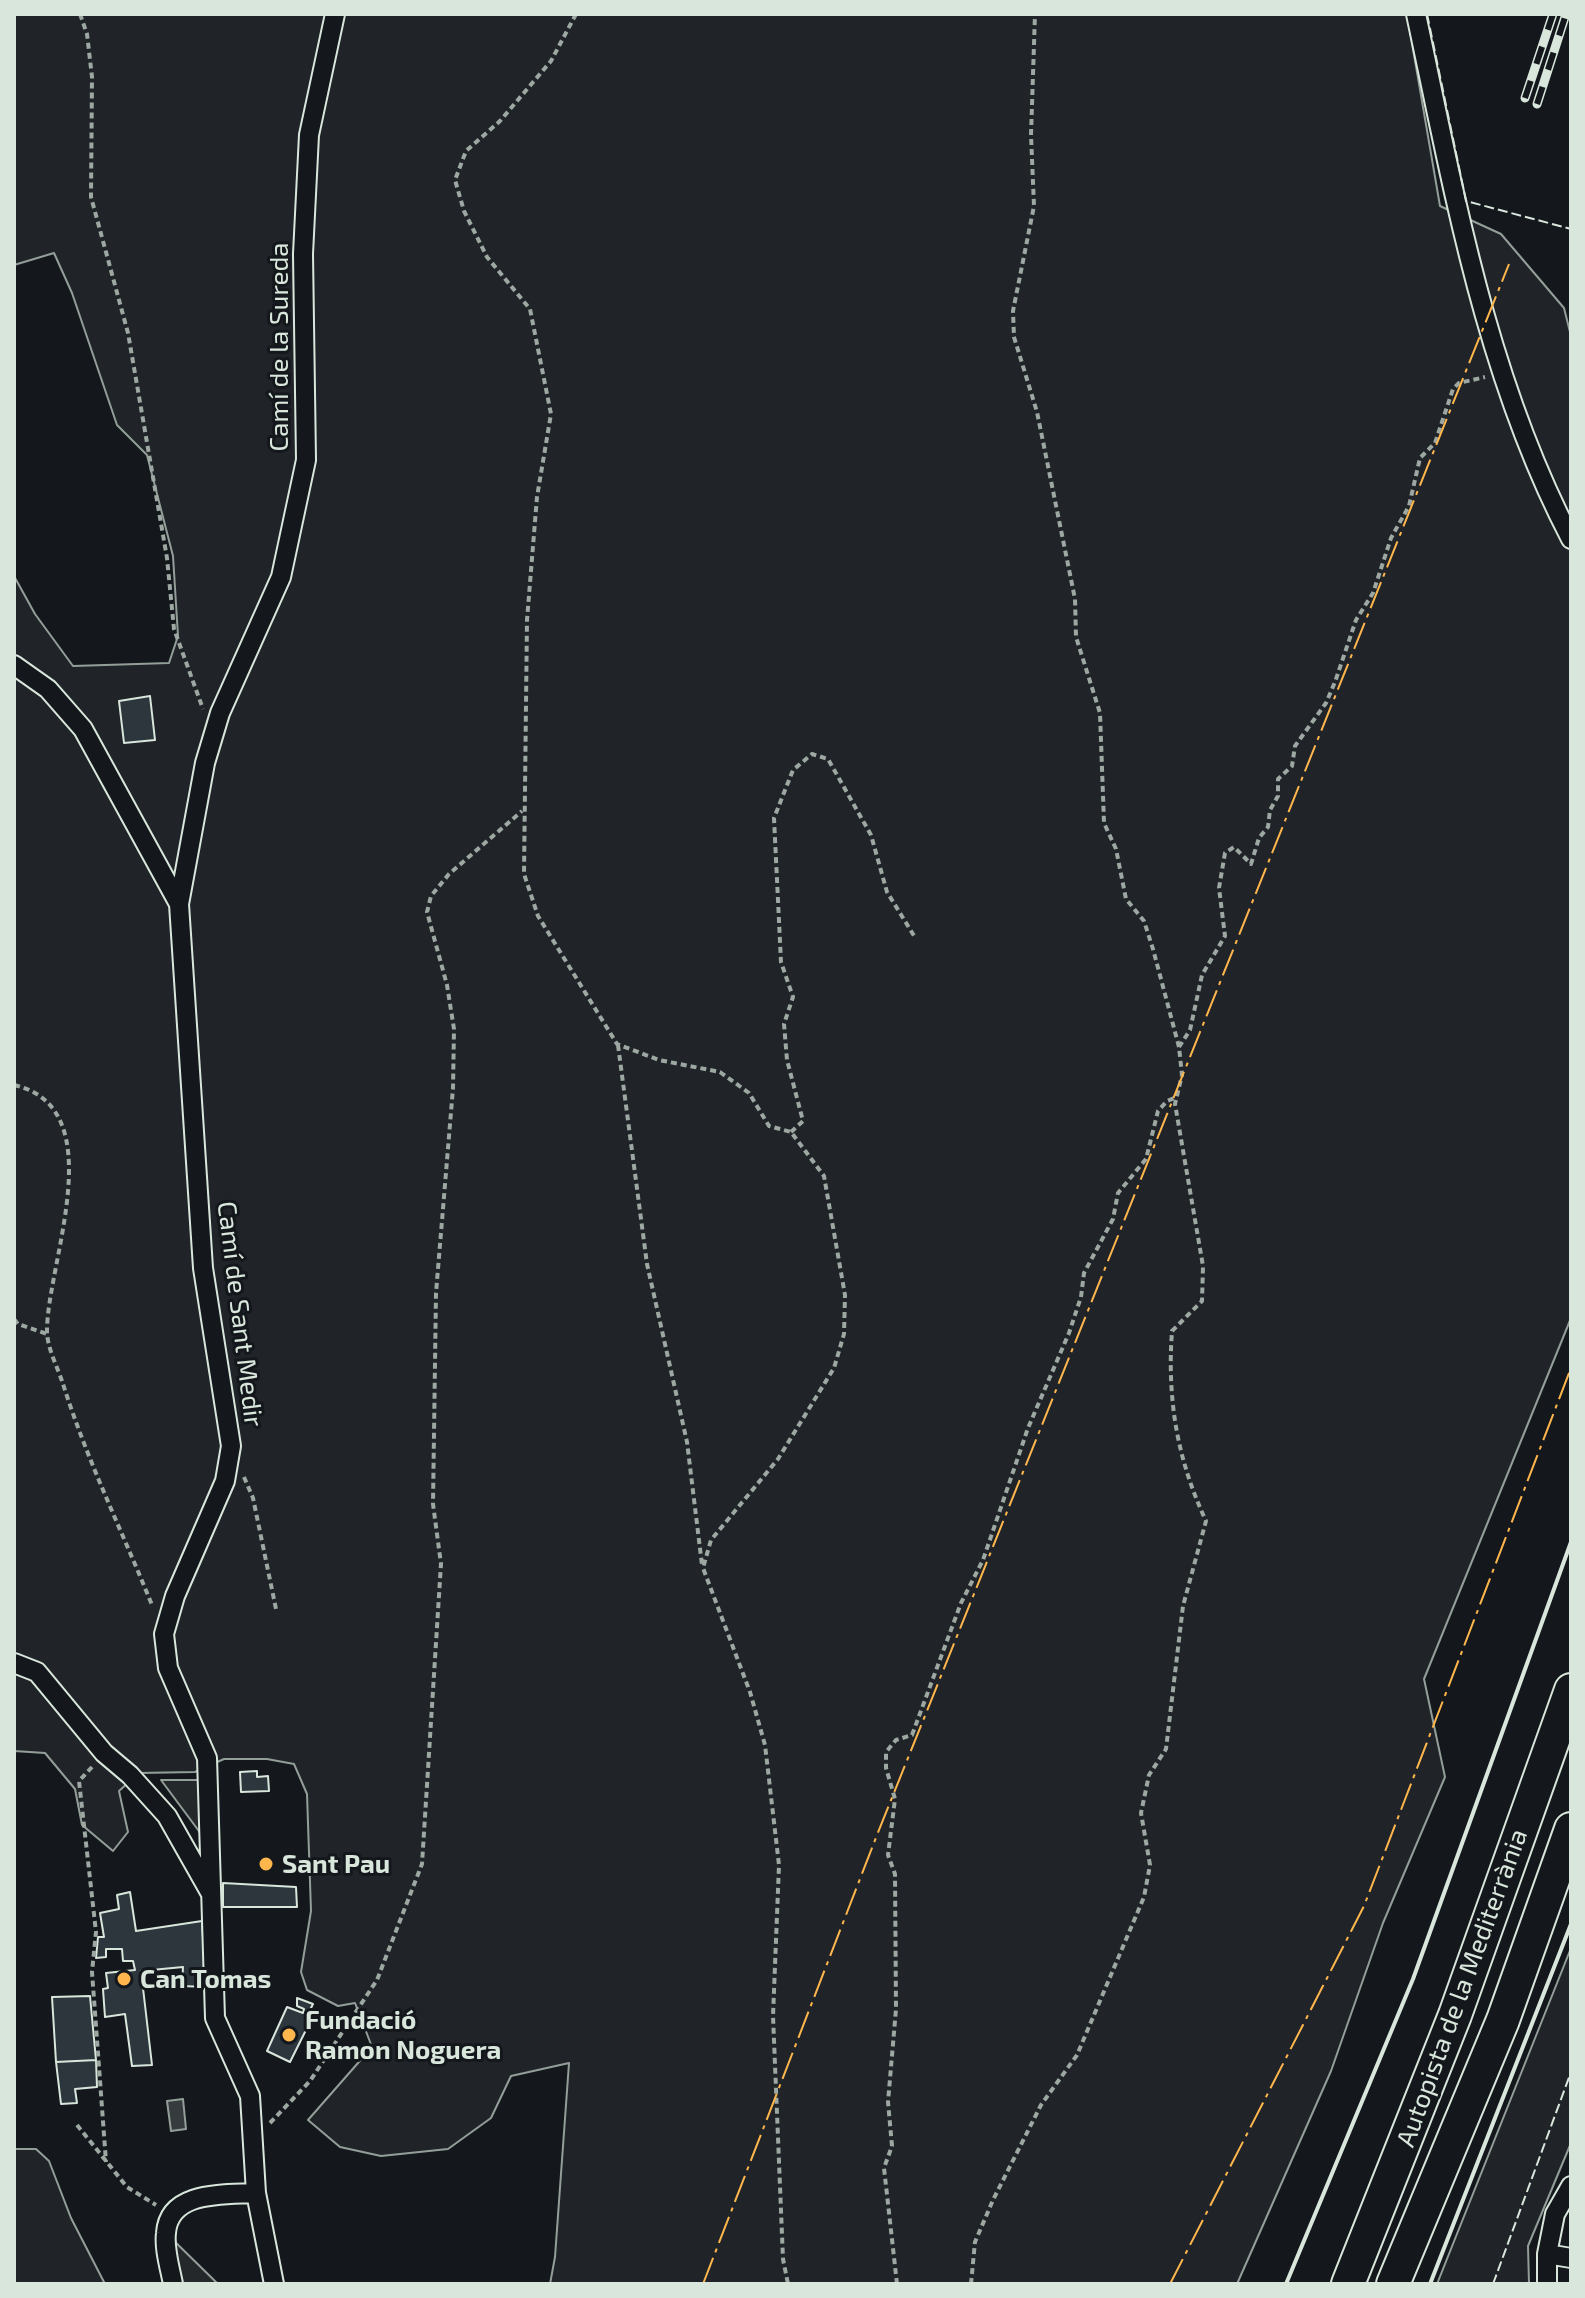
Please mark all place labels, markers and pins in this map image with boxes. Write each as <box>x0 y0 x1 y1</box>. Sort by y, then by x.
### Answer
place label: Sant Pau <box>282 1848 390 1880</box>
marker: Sant Pau <box>257 1855 275 1873</box>
place label: Can Tomas <box>140 1963 271 1995</box>
marker: Can Tomas <box>115 1970 133 1988</box>
place label: Fundació Ramon Noguera <box>305 2004 501 2066</box>
marker: Fundació Ramon Noguera <box>280 2026 298 2044</box>

